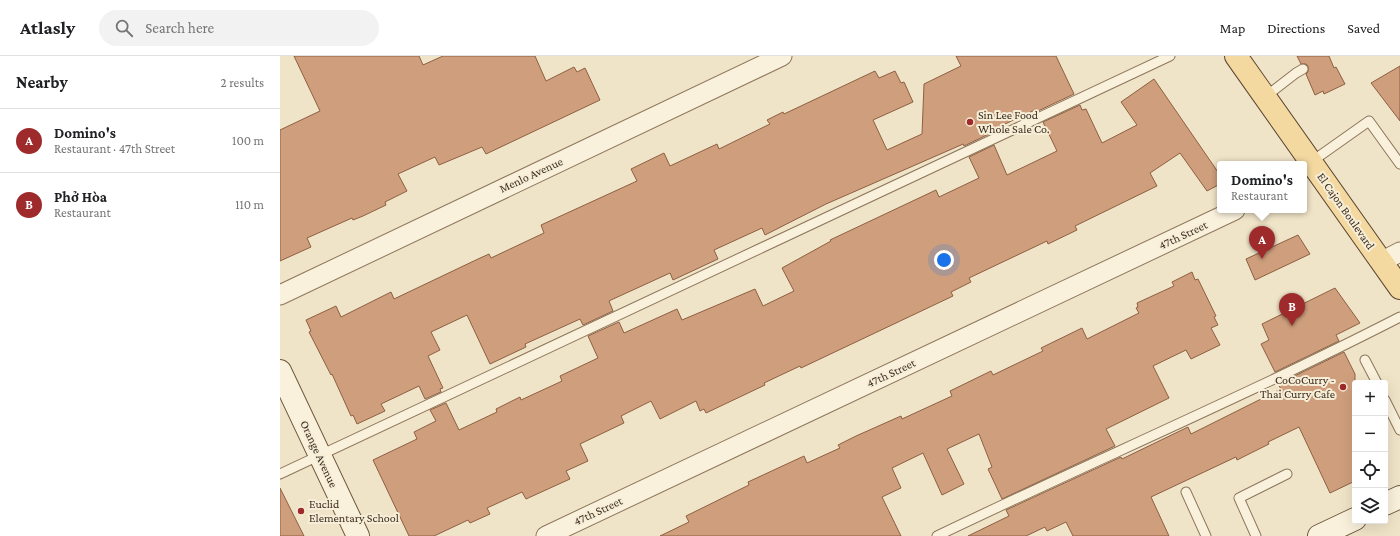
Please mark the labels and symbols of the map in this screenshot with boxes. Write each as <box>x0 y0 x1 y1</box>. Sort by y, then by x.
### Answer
place label: Sin Lee Food Whole Sale Co. <box>978 108 1050 136</box>
marker: Sin Lee Food Whole Sale Co. <box>965 117 975 127</box>
street label: Menlo Avenue <box>497 154 565 196</box>
street label: El Cajon Boulevard <box>1314 170 1378 253</box>
street label: 47th Street <box>1156 217 1210 252</box>
pin: A <box>1249 226 1275 259</box>
your location <box>934 250 954 270</box>
pin: B <box>1279 293 1305 326</box>
street label: 47th Street <box>864 355 918 390</box>
place label: CoCoCurry - Thai Curry Cafe <box>1260 373 1335 401</box>
marker: CoCoCurry - Thai Curry Cafe <box>1338 382 1348 392</box>
street label: Orange Avenue <box>297 418 341 490</box>
street label: 47th Street <box>571 493 625 528</box>
place label: Euclid Elementary School <box>309 497 399 525</box>
marker: Euclid Elementary School <box>296 506 306 516</box>

